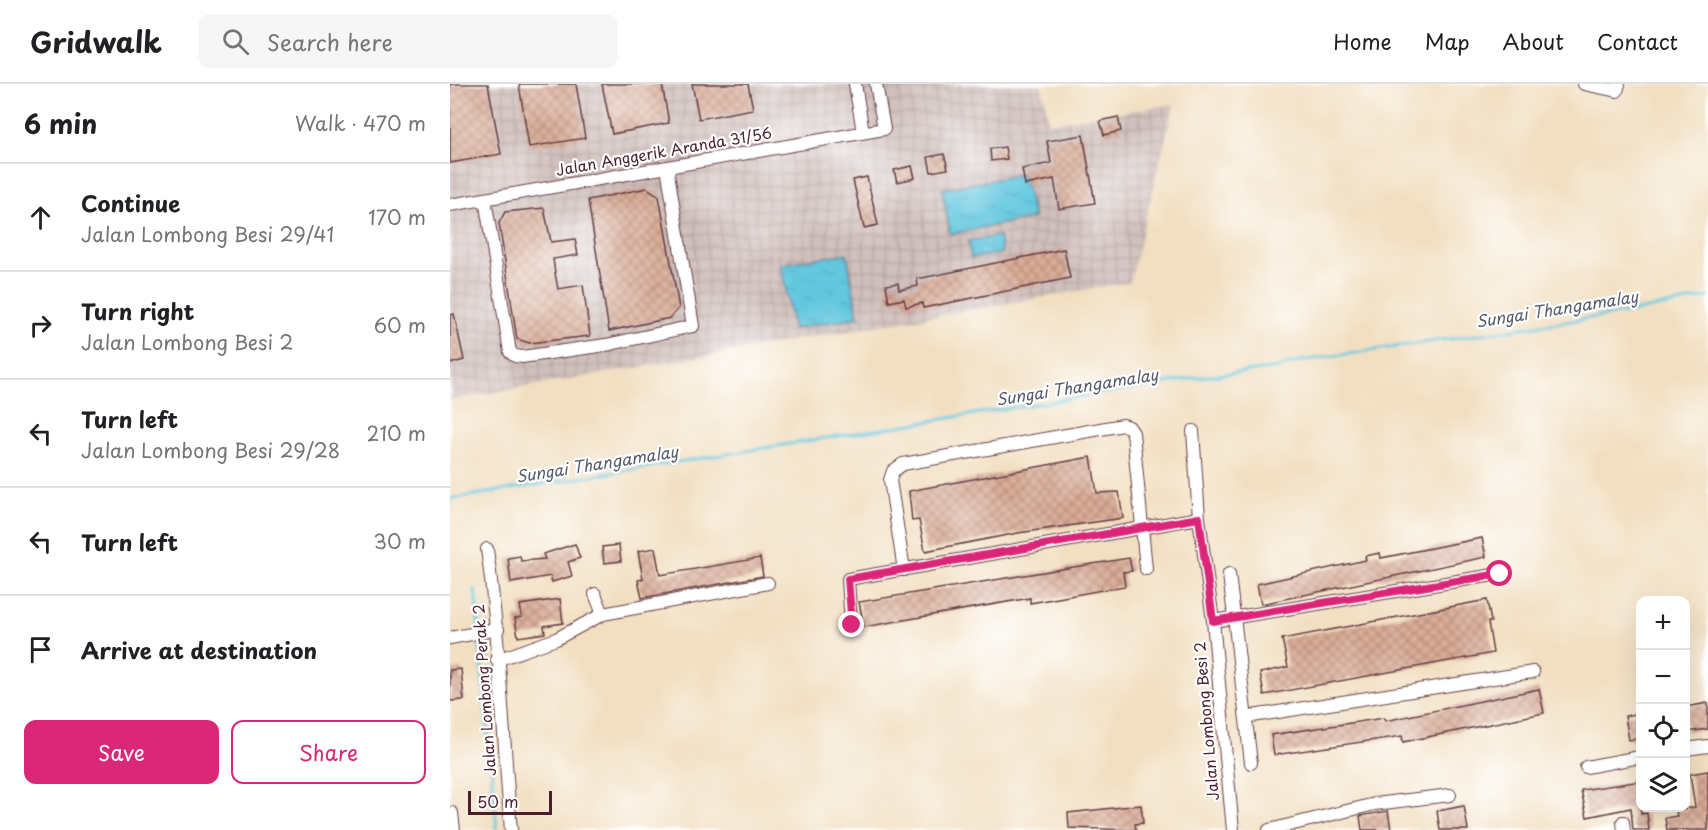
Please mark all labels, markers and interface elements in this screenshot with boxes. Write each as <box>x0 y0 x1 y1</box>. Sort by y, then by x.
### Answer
search box <box>198 14 618 68</box>
text: Gridwalk <box>30 20 162 63</box>
icon: search <box>219 25 252 58</box>
text: Search here <box>267 25 393 58</box>
text: Home <box>1333 25 1392 57</box>
text: Map <box>1425 25 1470 57</box>
text: About <box>1503 25 1564 57</box>
text: Contact <box>1597 25 1678 57</box>
text: 6 min <box>24 104 97 143</box>
text: Walk · 470 m <box>295 108 426 138</box>
street label: Jalan Anggerik Aranda 31/56 <box>554 120 774 181</box>
text: Continue <box>81 186 180 219</box>
icon: ahead <box>24 201 57 234</box>
text: 170 m <box>368 202 426 232</box>
text: Jalan Lombong Besi 29/41 <box>81 219 334 249</box>
water label: Sungai Thangamalay <box>1474 283 1641 333</box>
text: Turn right <box>81 294 194 327</box>
icon: right <box>24 309 57 342</box>
text: 60 m <box>374 310 426 340</box>
text: Jalan Lombong Besi 2 <box>81 327 293 357</box>
water label: Sungai Thangamalay <box>994 361 1161 411</box>
text: Turn left <box>81 402 178 435</box>
icon: left <box>24 417 57 450</box>
text: 210 m <box>367 418 426 448</box>
text: Jalan Lombong Besi 29/28 <box>81 435 340 465</box>
water label: Sungai Thangamalay <box>514 438 681 488</box>
icon: left <box>24 525 57 558</box>
text: Turn left <box>81 525 178 558</box>
text: 30 m <box>373 526 426 556</box>
route start <box>1486 560 1512 586</box>
map controls <box>1636 596 1690 812</box>
button: + <box>1636 596 1690 650</box>
street label: Jalan Lombong Perak 2 <box>466 603 501 777</box>
route end <box>838 611 864 637</box>
icon: arrive <box>24 633 57 666</box>
text: Arrive at destination <box>81 633 317 666</box>
street label: Jalan Lombong Besi 2 <box>1187 641 1224 801</box>
button: − <box>1636 650 1690 704</box>
button: locate <box>1636 704 1690 758</box>
button: Save <box>24 720 219 784</box>
button: Share <box>231 720 426 784</box>
button: layers <box>1636 758 1690 812</box>
scale bar <box>468 788 552 816</box>
text: 50 m <box>477 789 518 813</box>

